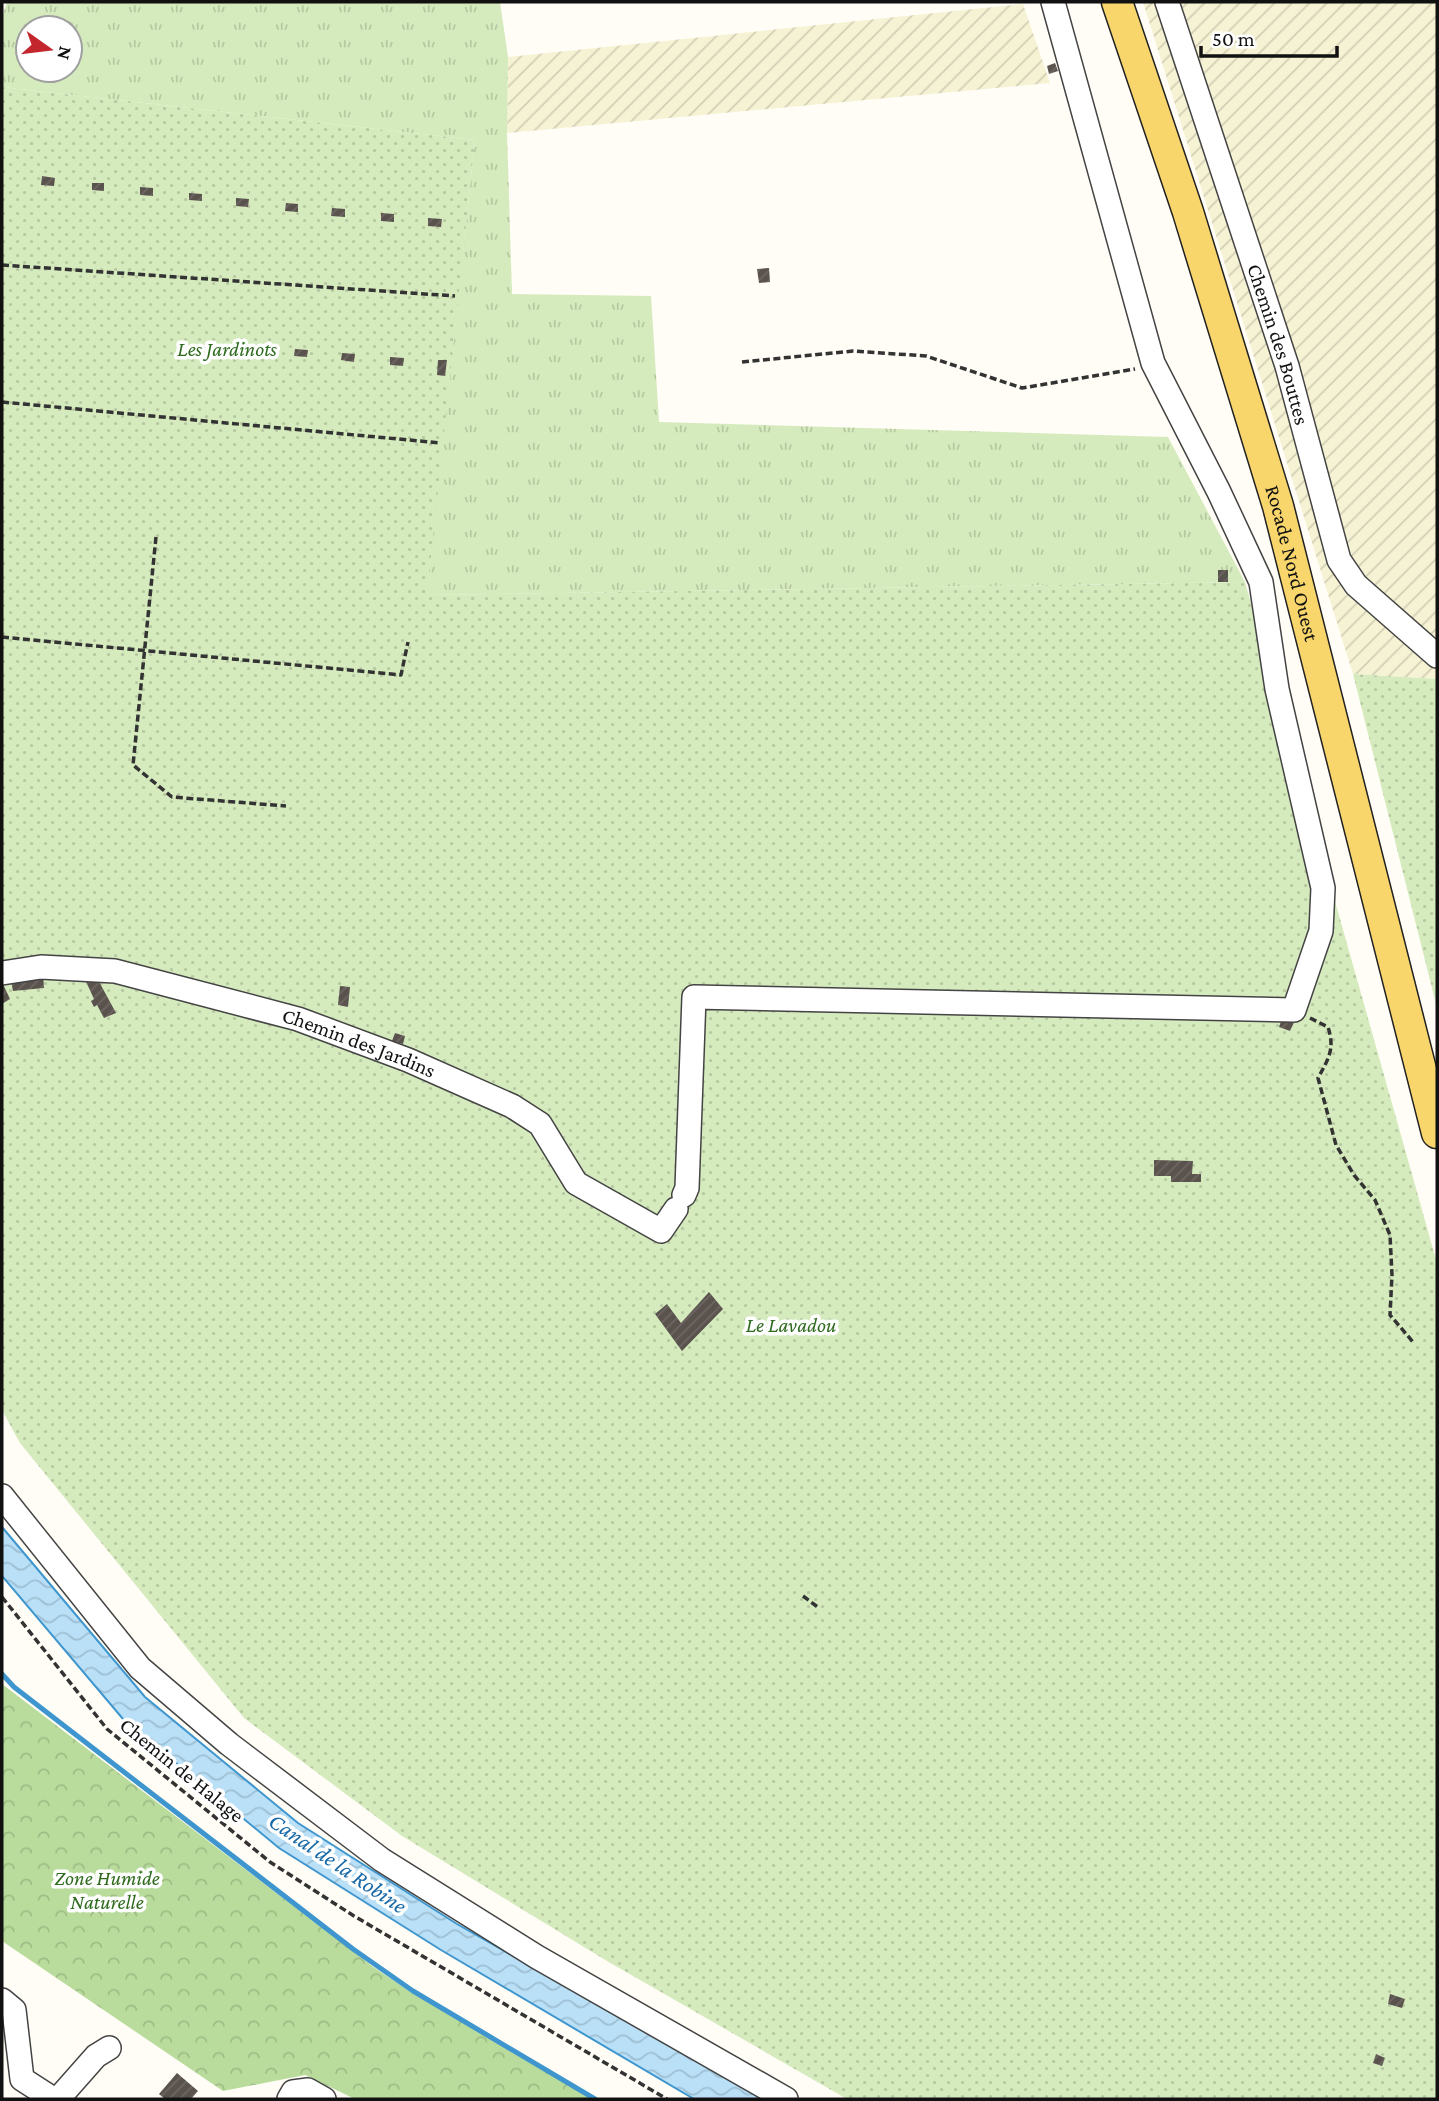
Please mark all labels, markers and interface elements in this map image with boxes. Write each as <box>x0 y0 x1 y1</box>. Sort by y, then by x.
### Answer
north arrow <box>14 14 84 84</box>
scale bar <box>1201 14 1338 58</box>
text: 50 m <box>1212 27 1255 51</box>
text: N <box>53 44 77 62</box>
street label: Chemin des Bouttes <box>1242 261 1314 427</box>
park label: Les Jardinots <box>177 337 277 361</box>
street label: Rocade Nord Ouest <box>1260 482 1324 645</box>
street label: Chemin des Jardins <box>280 1003 439 1083</box>
park label: Le Lavadou <box>746 1313 836 1337</box>
street label: Chemin de Halage <box>115 1713 249 1827</box>
water label: Canal de la Robine <box>264 1807 412 1919</box>
park label: Zone Humide Naturelle <box>54 1866 160 1914</box>

